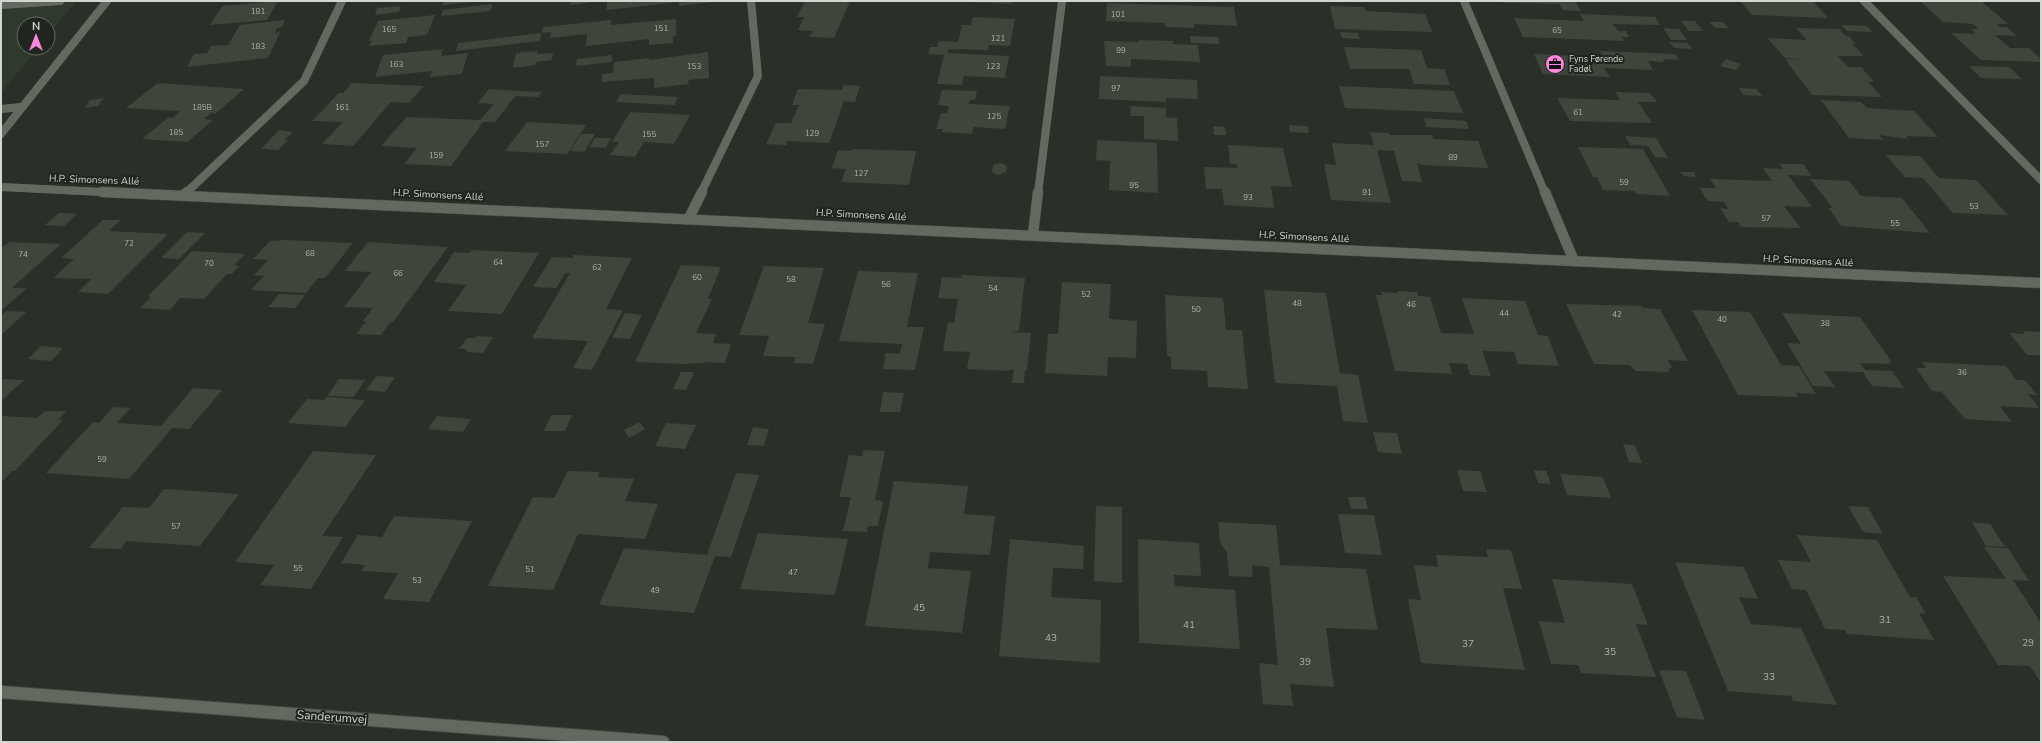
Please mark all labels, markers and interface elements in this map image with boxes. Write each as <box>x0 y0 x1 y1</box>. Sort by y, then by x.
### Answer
house number: 181 <box>251 6 265 17</box>
house number: 101 <box>1111 9 1125 20</box>
north arrow <box>16 16 56 56</box>
text: N <box>32 19 40 34</box>
house number: 151 <box>654 23 668 34</box>
house number: 165 <box>382 24 396 35</box>
house number: 65 <box>1552 25 1562 36</box>
house number: 121 <box>991 33 1005 44</box>
house number: 183 <box>251 41 265 52</box>
house number: 99 <box>1116 45 1126 56</box>
office icon: Fyns Førende Fadøl <box>1544 53 1566 75</box>
place label: Fyns Førende Fadøl <box>1569 53 1623 75</box>
house number: 163 <box>389 59 403 70</box>
house number: 153 <box>687 61 701 72</box>
house number: 123 <box>986 61 1000 72</box>
house number: 97 <box>1111 83 1121 94</box>
house number: 185B <box>192 102 212 113</box>
house number: 161 <box>335 102 349 113</box>
house number: 61 <box>1573 107 1583 118</box>
house number: 125 <box>987 111 1001 122</box>
house number: 185 <box>169 127 183 138</box>
house number: 129 <box>805 128 819 139</box>
house number: 155 <box>642 129 656 140</box>
house number: 157 <box>535 139 549 150</box>
house number: 159 <box>429 150 443 161</box>
house number: 89 <box>1448 152 1458 163</box>
house number: 127 <box>854 168 868 179</box>
street label: H.P. Simonsens Allé <box>49 171 139 189</box>
house number: 59 <box>1619 177 1629 188</box>
house number: 95 <box>1129 180 1139 191</box>
street label: H.P. Simonsens Allé <box>392 186 484 204</box>
house number: 91 <box>1362 187 1372 198</box>
house number: 93 <box>1243 192 1253 203</box>
house number: 53 <box>1969 201 1979 212</box>
street label: H.P. Simonsens Allé <box>815 206 907 224</box>
house number: 57 <box>1761 213 1771 224</box>
house number: 55 <box>1890 218 1900 229</box>
street label: H.P. Simonsens Allé <box>1258 228 1350 246</box>
house number: 72 <box>124 238 134 249</box>
house number: 68 <box>305 248 315 259</box>
house number: 74 <box>18 249 28 260</box>
street label: H.P. Simonsens Allé <box>1762 252 1854 270</box>
house number: 64 <box>493 257 503 268</box>
house number: 70 <box>204 258 214 269</box>
house number: 62 <box>592 262 602 273</box>
house number: 66 <box>393 268 403 279</box>
house number: 60 <box>692 272 702 283</box>
house number: 58 <box>786 274 796 285</box>
house number: 56 <box>881 279 891 290</box>
house number: 54 <box>988 283 998 294</box>
house number: 52 <box>1081 289 1091 300</box>
house number: 48 <box>1292 298 1302 309</box>
house number: 46 <box>1406 299 1416 310</box>
house number: 50 <box>1191 304 1201 315</box>
house number: 44 <box>1499 308 1509 319</box>
house number: 42 <box>1612 309 1622 320</box>
house number: 40 <box>1717 314 1727 325</box>
house number: 38 <box>1820 318 1830 329</box>
house number: 36 <box>1957 367 1967 378</box>
house number: 59 <box>97 454 107 465</box>
house number: 57 <box>171 521 181 532</box>
house number: 55 <box>293 563 303 574</box>
house number: 51 <box>525 564 535 575</box>
house number: 47 <box>788 567 798 578</box>
house number: 53 <box>412 575 422 586</box>
house number: 49 <box>650 585 660 596</box>
house number: 45 <box>913 601 925 615</box>
house number: 31 <box>1879 613 1891 627</box>
house number: 41 <box>1183 618 1195 632</box>
house number: 43 <box>1045 631 1057 645</box>
house number: 29 <box>2022 636 2034 650</box>
house number: 37 <box>1462 637 1474 651</box>
house number: 35 <box>1604 645 1616 659</box>
house number: 39 <box>1299 655 1311 669</box>
house number: 33 <box>1763 670 1775 684</box>
street label: Sanderumvej <box>296 707 368 727</box>

